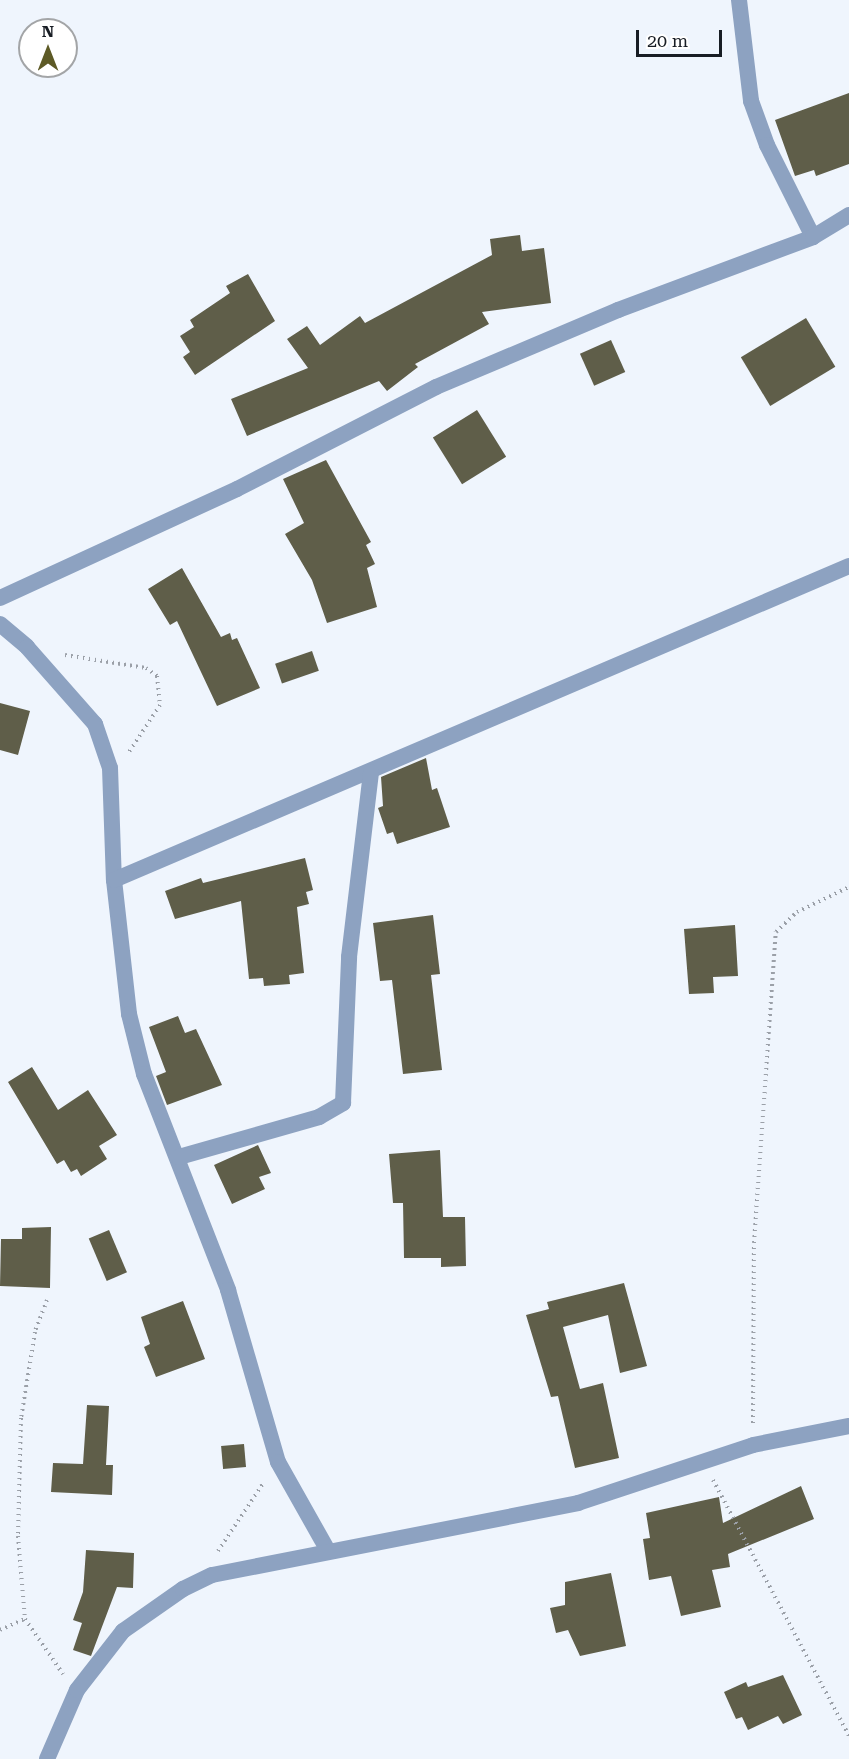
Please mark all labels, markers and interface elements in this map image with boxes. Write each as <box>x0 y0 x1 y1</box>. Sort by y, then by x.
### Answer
north arrow <box>18 18 78 78</box>
scale bar <box>639 18 724 56</box>
text: N <box>42 22 54 41</box>
text: 20 m <box>647 30 688 51</box>

